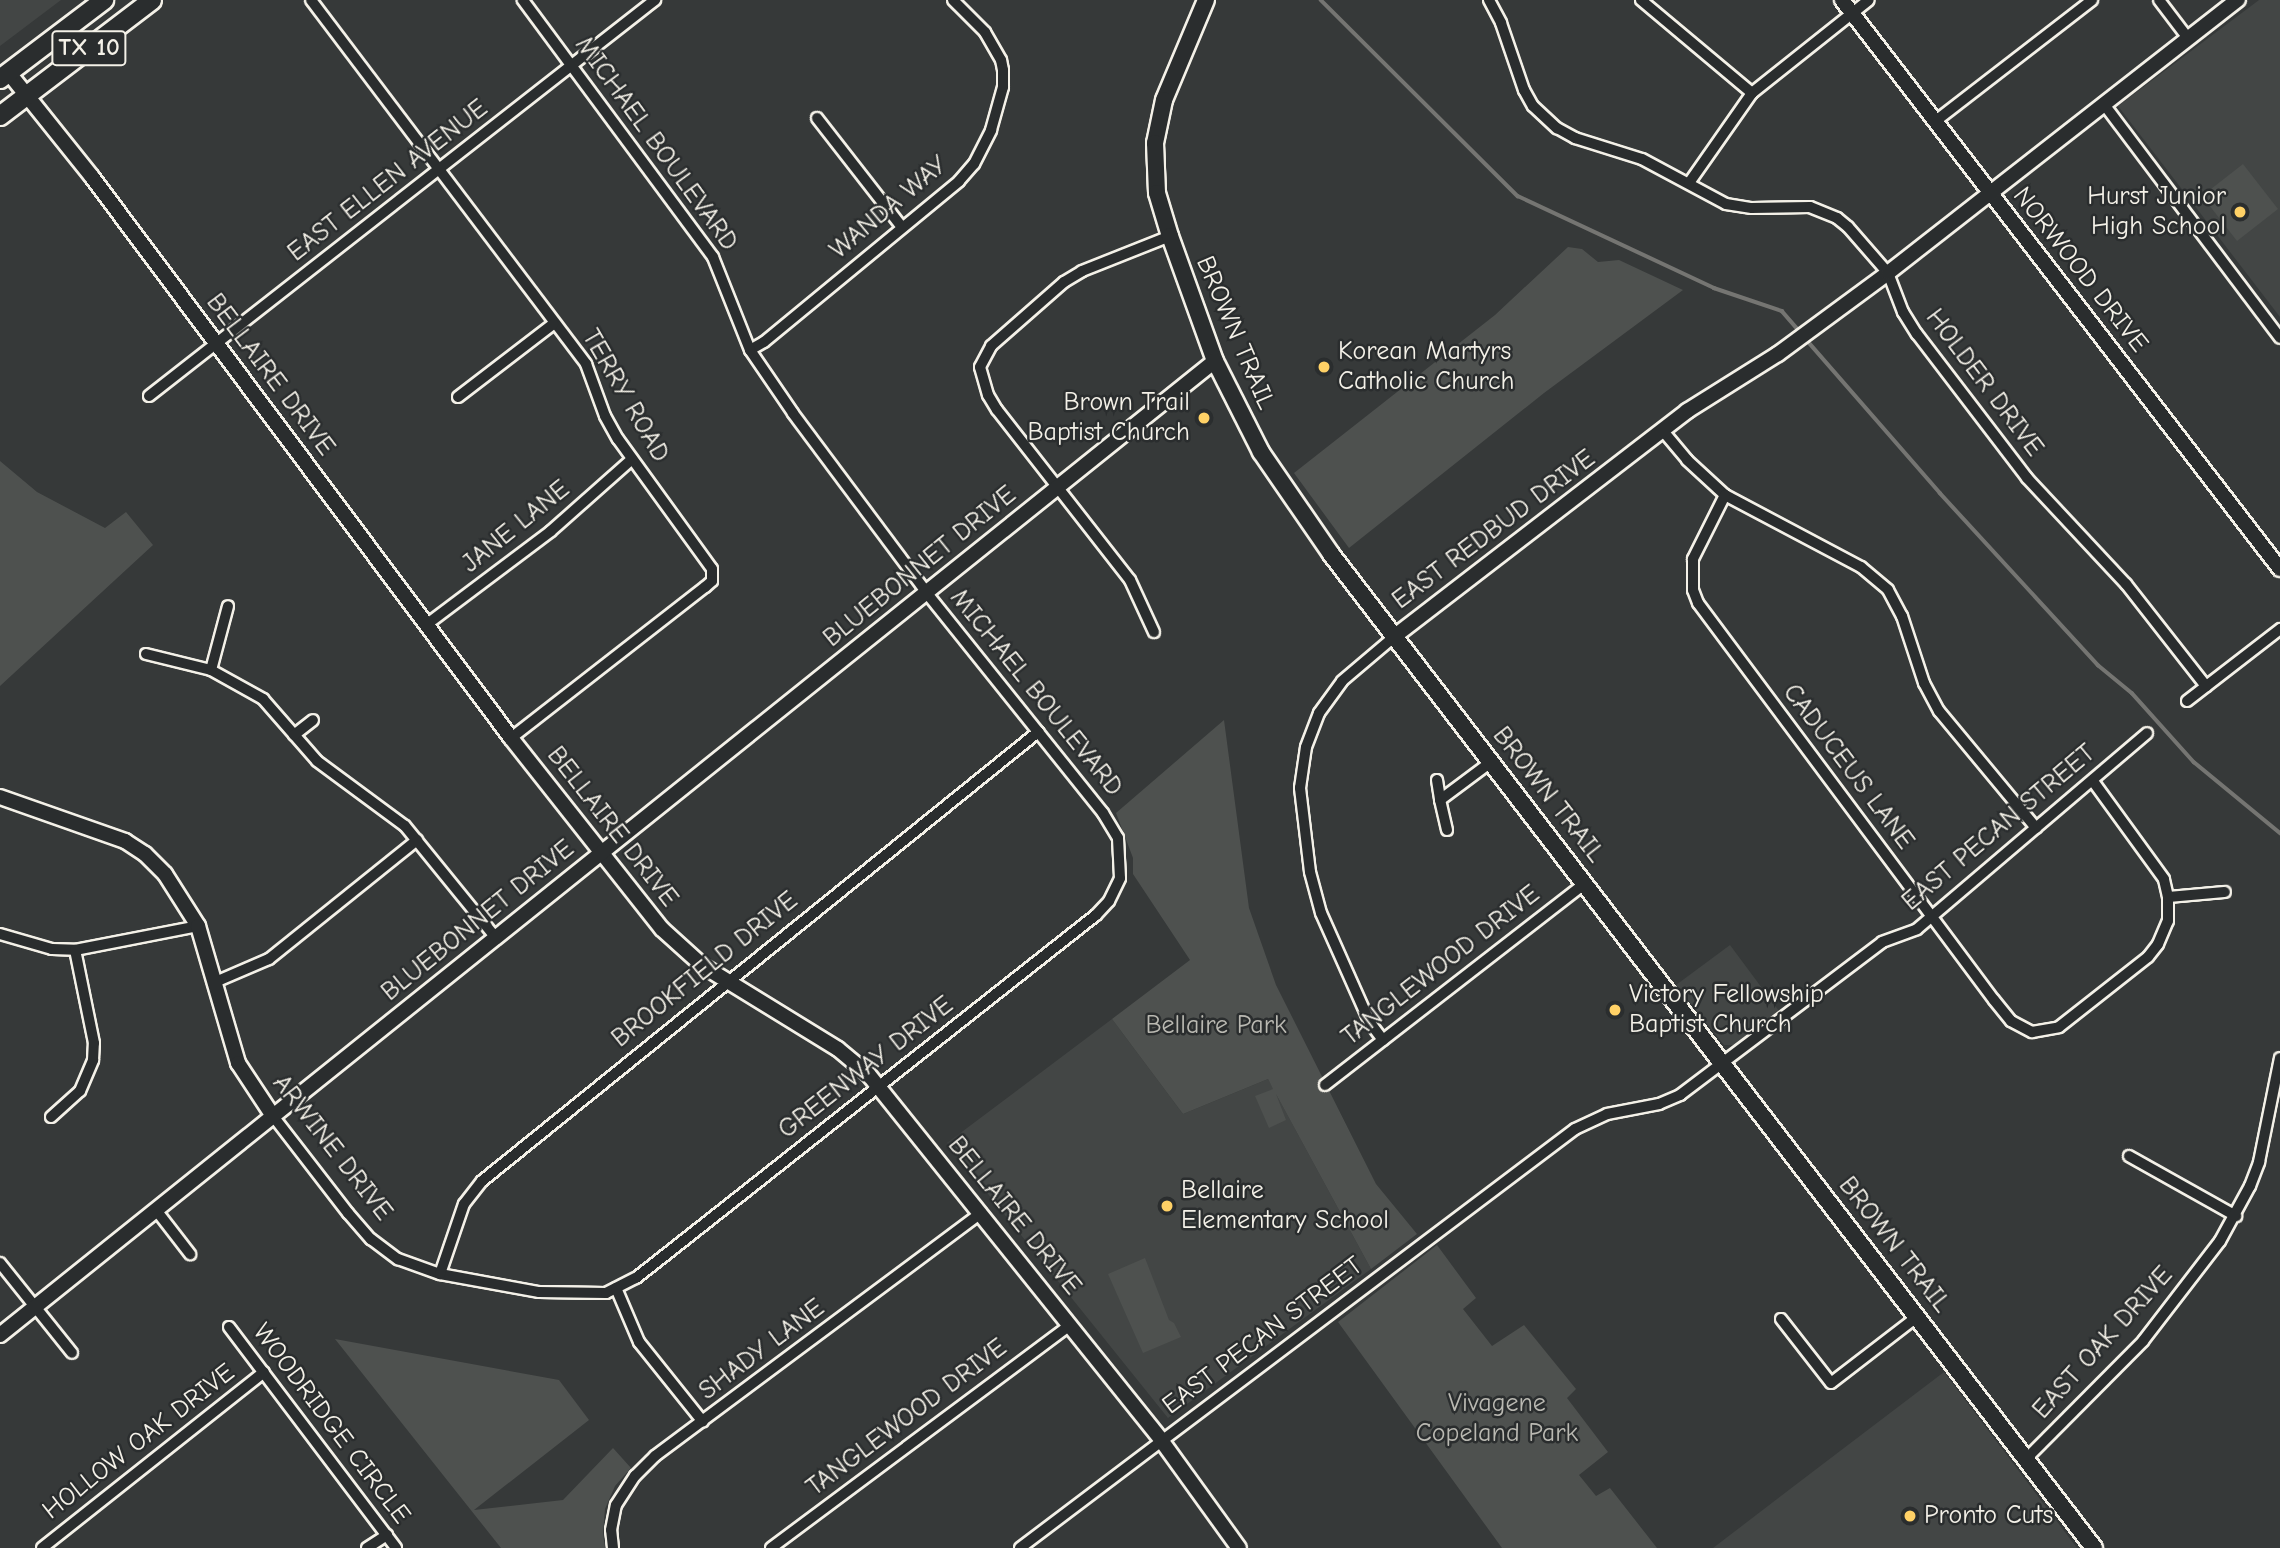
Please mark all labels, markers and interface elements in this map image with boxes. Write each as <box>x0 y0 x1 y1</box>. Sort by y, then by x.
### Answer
road number: TX 10 <box>50 28 128 68</box>
street label: MICHAEL BOULEVARD <box>568 31 744 257</box>
street label: EAST ELLEN AVENUE <box>282 93 494 269</box>
street label: WANDA WAY <box>824 150 954 266</box>
street label: NORWOOD DRIVE <box>2006 181 2154 359</box>
place label: Hurst Junior High School <box>2087 181 2226 242</box>
marker: Hurst Junior High School <box>2232 204 2248 220</box>
street label: BROWN TRAIL <box>1189 252 1281 414</box>
street label: BELLAIRE DRIVE <box>199 288 341 462</box>
street label: HOLDER DRIVE <box>1918 303 2050 463</box>
street label: TERRY ROAD <box>574 324 676 468</box>
place label: Korean Martyrs Catholic Church <box>1338 336 1515 398</box>
marker: Korean Martyrs Catholic Church <box>1316 359 1332 375</box>
place label: Brown Trail Baptist Church <box>1027 387 1190 448</box>
marker: Brown Trail Baptist Church <box>1196 410 1212 426</box>
street label: EAST REDBUD DRIVE <box>1386 444 1602 616</box>
street label: JANE LANE <box>456 474 576 580</box>
street label: BLUEBONNET DRIVE <box>817 480 1023 654</box>
street label: MICHAEL BOULEVARD <box>943 583 1129 803</box>
street label: CADUCEUS LANE <box>1776 678 1920 856</box>
street label: BROWN TRAIL <box>1485 721 1611 869</box>
street label: EAST PECAN STREET <box>1896 738 2102 918</box>
street label: BELLAIRE DRIVE <box>540 741 684 913</box>
street label: BLUEBONNET DRIVE <box>375 834 581 1008</box>
street label: TANGLEWOOD DRIVE <box>1336 879 1546 1053</box>
street label: BROOKFIELD DRIVE <box>606 885 804 1055</box>
place label: Victory Fellowship Baptist Church <box>1629 979 1824 1040</box>
street label: GREENWAY DRIVE <box>772 990 960 1146</box>
marker: Victory Fellowship Baptist Church <box>1607 1002 1623 1018</box>
park label: Bellaire Park <box>1145 1010 1287 1042</box>
street label: ARWINE DRIVE <box>265 1069 399 1227</box>
street label: BELLAIRE DRIVE <box>941 1131 1087 1301</box>
street label: BROWN TRAIL <box>1831 1171 1957 1319</box>
place label: Bellaire Elementary School <box>1181 1175 1389 1236</box>
marker: Bellaire Elementary School <box>1159 1198 1175 1214</box>
street label: EAST PECAN STREET <box>1157 1251 1369 1421</box>
street label: EAST OAK DRIVE <box>2026 1260 2180 1426</box>
street label: SHADY LANE <box>693 1293 831 1407</box>
street label: WOODRIDGE CIRCLE <box>246 1318 416 1530</box>
street label: TANGLEWOOD DRIVE <box>801 1333 1013 1503</box>
street label: HOLLOW OAK DRIVE <box>37 1357 241 1527</box>
park label: Vivagene Copeland Park <box>1416 1388 1578 1450</box>
place label: Pronto Cuts <box>1924 1500 2053 1532</box>
marker: Pronto Cuts <box>1902 1508 1918 1524</box>

